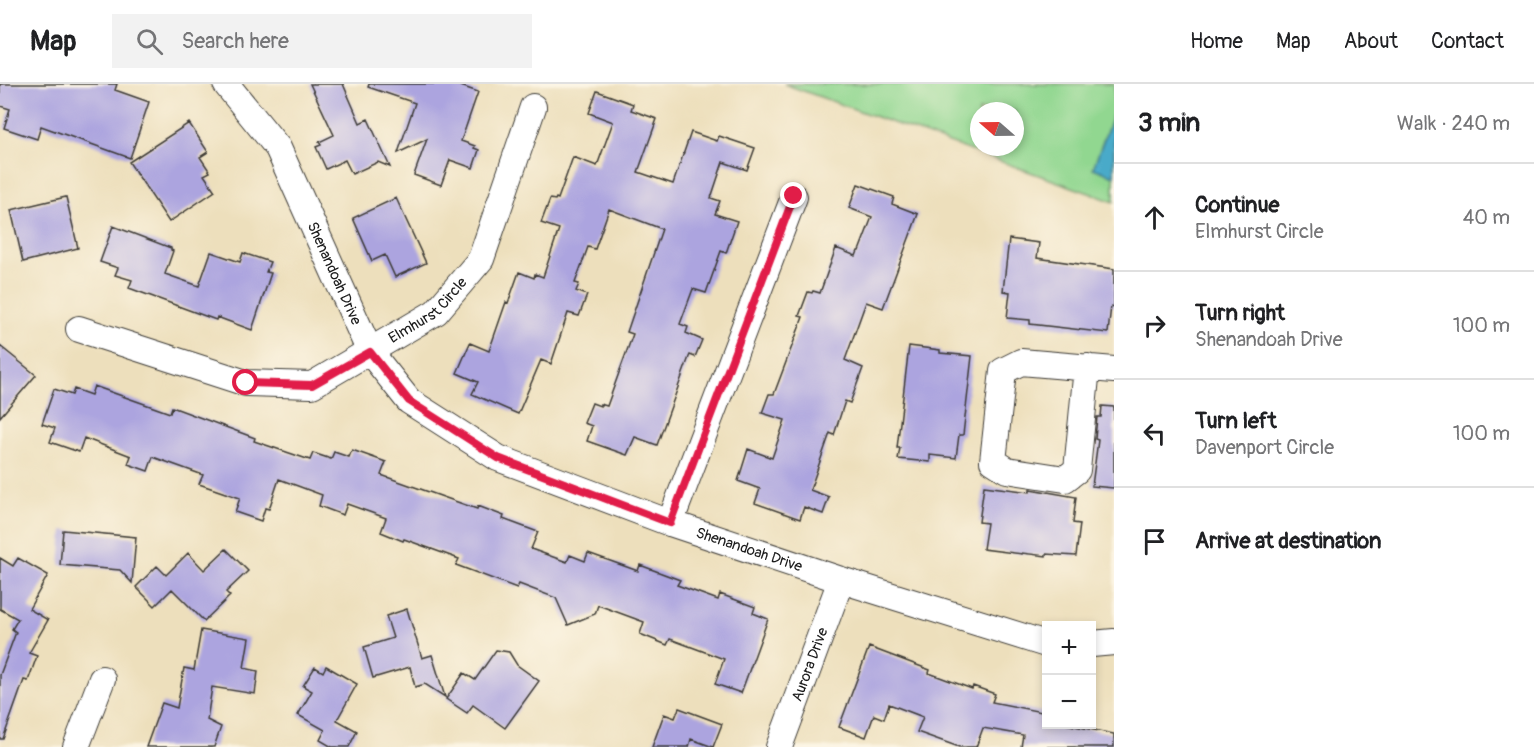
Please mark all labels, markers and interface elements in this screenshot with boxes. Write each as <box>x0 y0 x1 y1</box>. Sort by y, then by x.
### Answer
search box <box>112 14 532 68</box>
text: Map <box>30 24 76 59</box>
icon: search <box>133 25 166 58</box>
text: Search here <box>181 27 289 55</box>
text: Home <box>1190 28 1243 55</box>
text: Map <box>1276 28 1311 55</box>
text: About <box>1344 28 1398 55</box>
text: Contact <box>1431 28 1504 55</box>
north arrow <box>970 102 1024 156</box>
text: 3 min <box>1138 107 1200 139</box>
text: Walk · 240 m <box>1397 111 1510 136</box>
route end <box>780 182 806 208</box>
text: Continue <box>1195 191 1279 219</box>
icon: ahead <box>1138 201 1171 234</box>
text: 40 m <box>1463 205 1510 230</box>
street label: Shenandoah Drive <box>303 219 366 329</box>
text: Elmhurst Circle <box>1195 219 1324 244</box>
street label: Elmhurst Circle <box>385 273 472 348</box>
text: Turn right <box>1195 299 1285 327</box>
icon: right <box>1138 309 1171 342</box>
text: 100 m <box>1453 313 1510 338</box>
text: Shenandoah Drive <box>1195 327 1343 352</box>
route start <box>232 369 258 395</box>
text: Turn left <box>1195 407 1277 435</box>
icon: left <box>1138 417 1171 450</box>
text: 100 m <box>1453 421 1510 446</box>
text: Davenport Circle <box>1195 435 1334 460</box>
street label: Shenandoah Drive <box>694 523 805 577</box>
icon: arrive <box>1138 525 1171 558</box>
text: Arrive at destination <box>1195 527 1381 555</box>
map controls <box>1042 621 1096 729</box>
button: + <box>1042 621 1096 675</box>
street label: Aurora Drive <box>788 624 833 704</box>
button: − <box>1042 675 1096 729</box>

